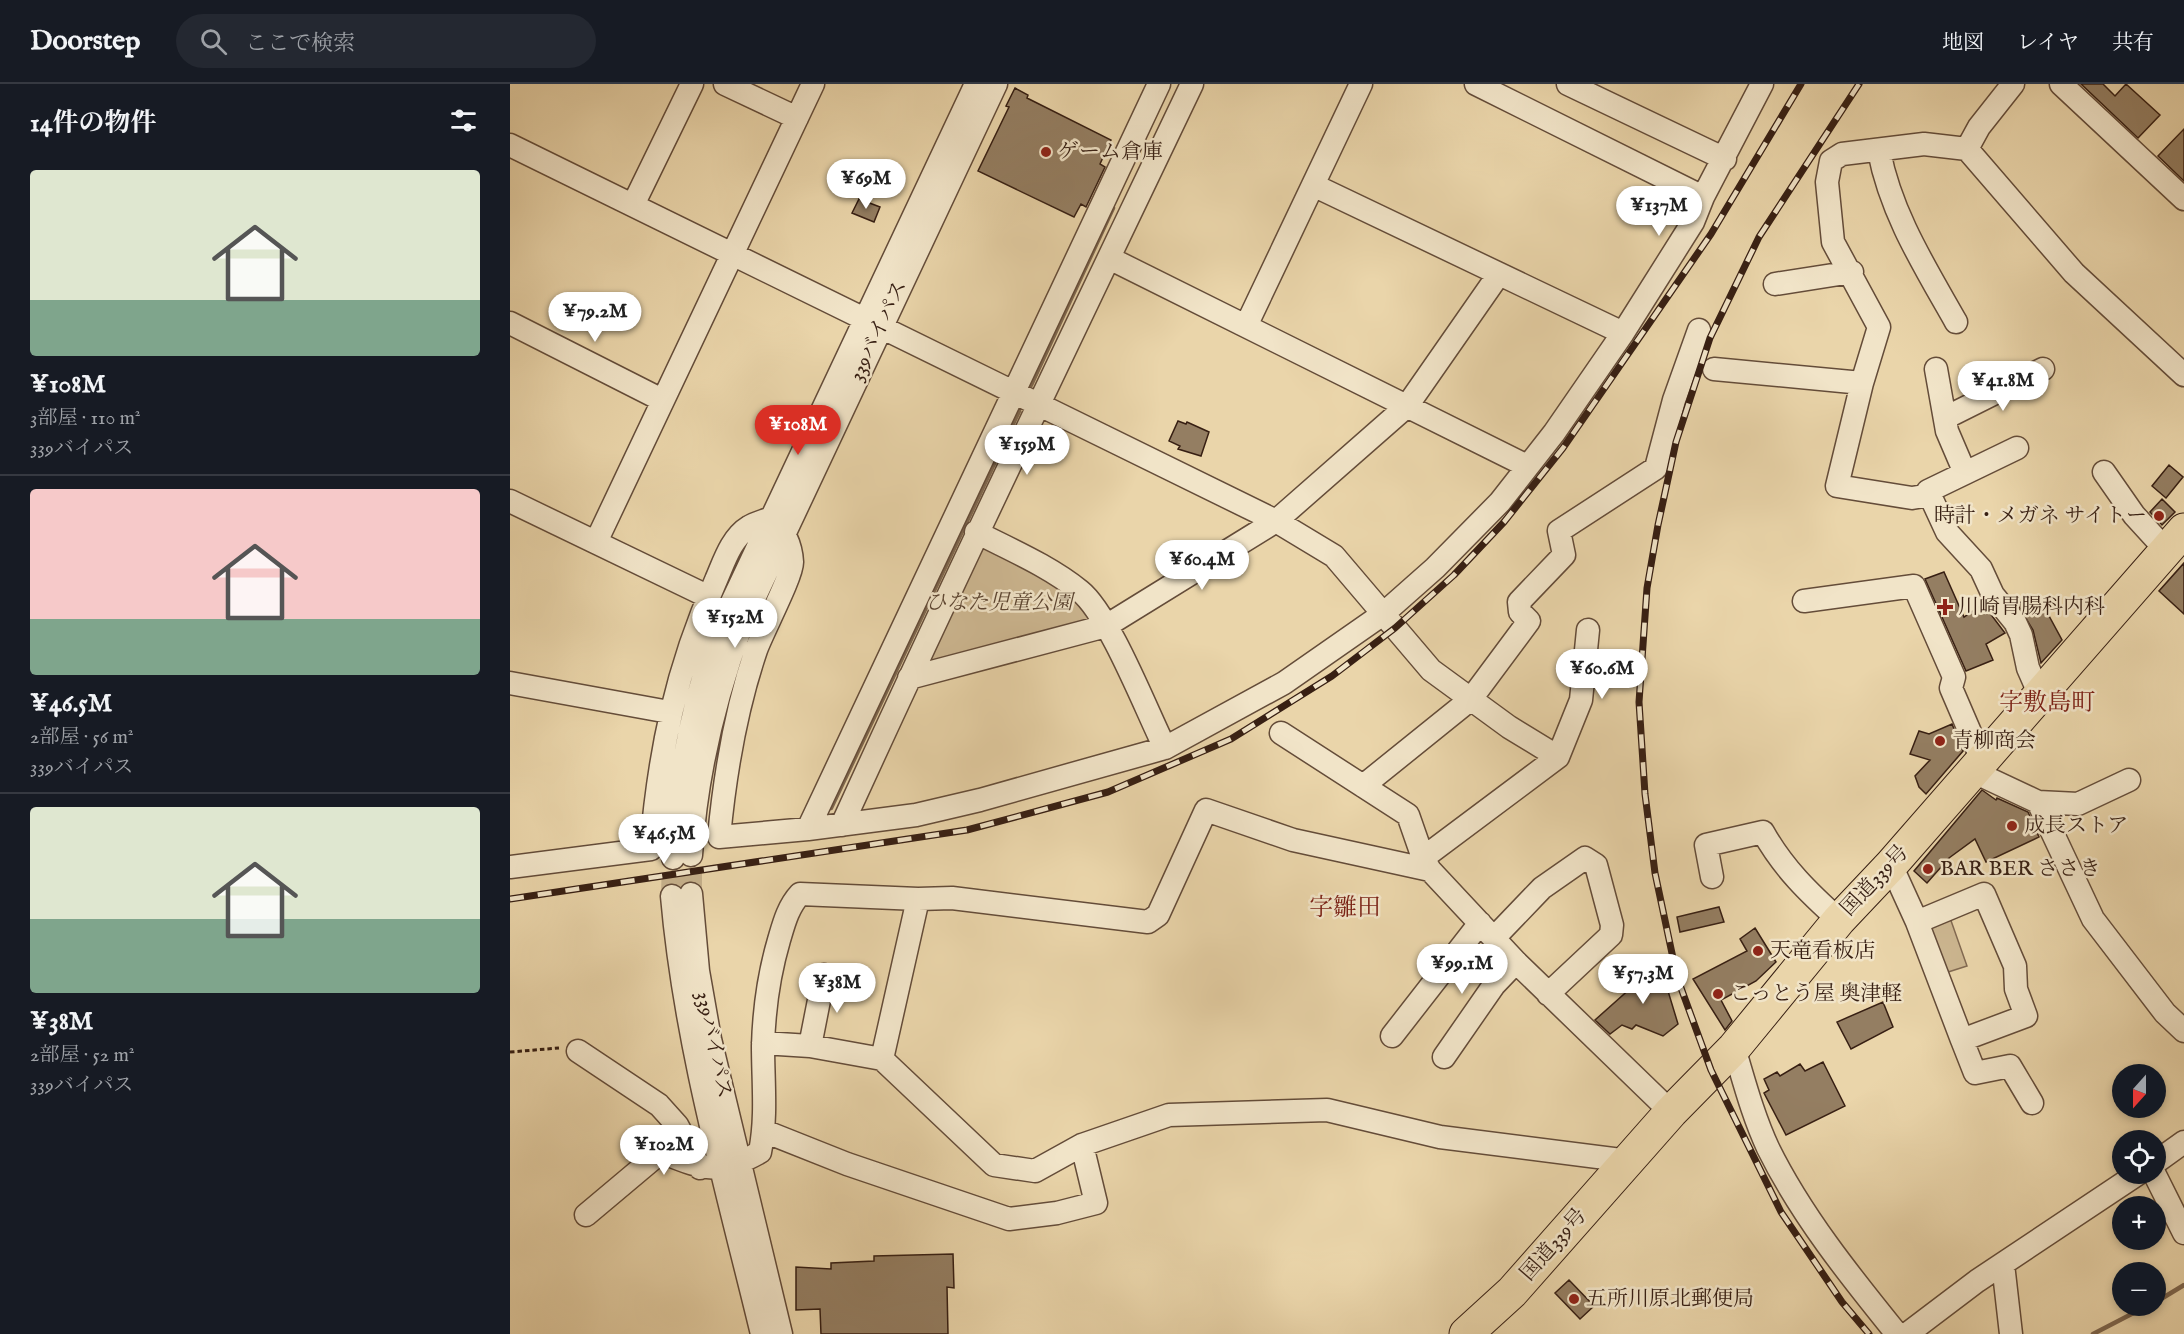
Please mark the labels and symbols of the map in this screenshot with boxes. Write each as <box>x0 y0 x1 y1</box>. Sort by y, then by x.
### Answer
place label: ゲーム倉庫 <box>1058 139 1163 166</box>
marker: ゲーム倉庫 <box>1039 145 1053 159</box>
pin: ¥69M <box>830 159 902 210</box>
pin: ¥137M <box>1617 186 1701 237</box>
street label: 339バイパス <box>844 276 914 386</box>
pin: ¥79.2M <box>546 292 644 343</box>
pin: ¥41.8M <box>1954 361 2052 412</box>
pin: ¥108M <box>756 405 840 456</box>
pin: ¥159M <box>985 425 1069 476</box>
place label: 時計・メガネ サイトー <box>1934 503 2147 530</box>
marker: 時計・メガネ サイトー <box>2152 509 2166 523</box>
pin: ¥60.4M <box>1153 540 1251 591</box>
park label: ひなた児童公園 <box>926 590 1075 617</box>
place label: 川崎胃腸科内科 <box>1958 594 2105 621</box>
pin: ¥152M <box>693 598 777 649</box>
marker: 川崎胃腸科内科 <box>1936 598 1954 616</box>
pin: ¥60.6M <box>1553 649 1651 700</box>
district label: 字敷島町 <box>1999 688 2095 719</box>
place label: 青柳商会 <box>1952 728 2036 755</box>
marker: 青柳商会 <box>1933 734 1947 748</box>
place label: 成長ストア <box>2024 813 2128 840</box>
pin: ¥46.5M <box>615 814 713 865</box>
marker: 成長ストア <box>2005 819 2019 833</box>
street label: 国道339号 <box>1835 840 1915 922</box>
place label: BAR BER ささき <box>1940 856 2100 883</box>
marker: BAR BER ささき <box>1921 862 1935 876</box>
district label: 字雛田 <box>1309 893 1381 924</box>
place label: 天竜看板店 <box>1770 938 1875 965</box>
pin: ¥99.1M <box>1413 944 1511 995</box>
marker: 天竜看板店 <box>1751 944 1765 958</box>
pin: ¥57.3M <box>1594 954 1692 1005</box>
pin: ¥38M <box>801 963 873 1014</box>
place label: こっとう屋 奥津軽 <box>1730 981 1902 1008</box>
marker: こっとう屋 奥津軽 <box>1711 987 1725 1001</box>
street label: 339バイパス <box>689 989 737 1101</box>
north arrow <box>2112 1064 2166 1118</box>
pin: ¥102M <box>622 1125 706 1176</box>
street label: 国道339号 <box>1515 1203 1593 1287</box>
place label: 五所川原北郵便局 <box>1586 1286 1754 1313</box>
marker: 五所川原北郵便局 <box>1567 1292 1581 1306</box>

